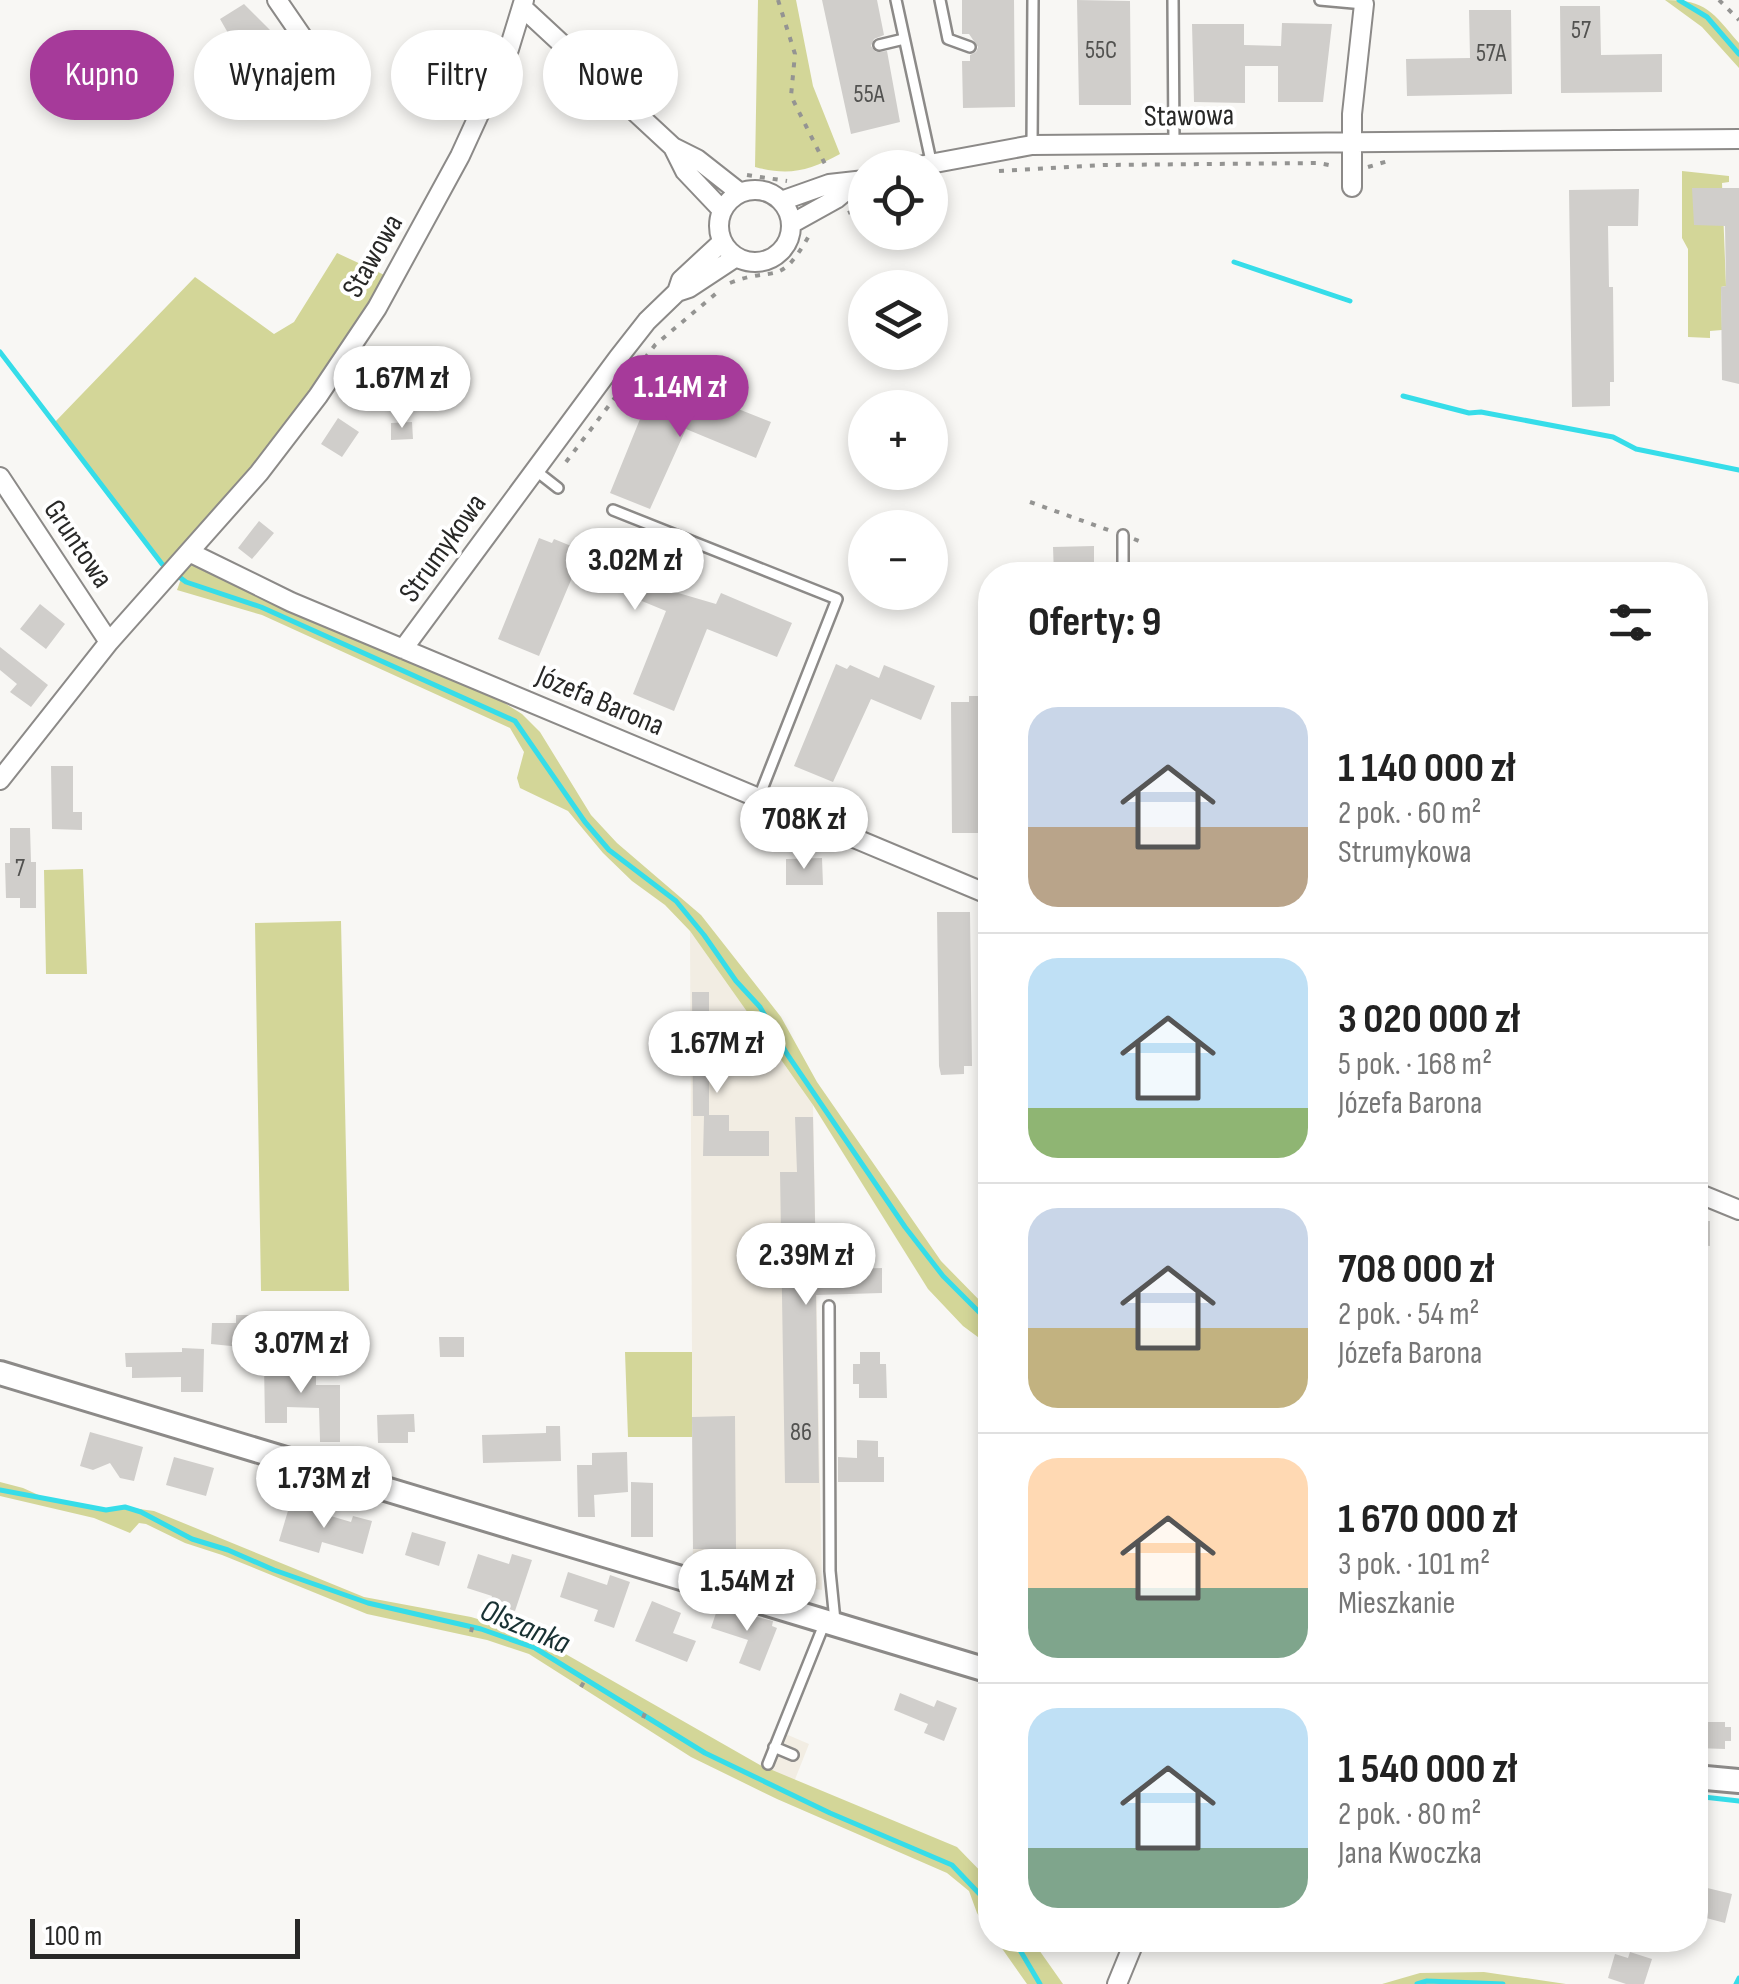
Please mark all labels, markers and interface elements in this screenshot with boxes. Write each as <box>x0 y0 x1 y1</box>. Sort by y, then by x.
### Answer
house number: 57 <box>1571 15 1591 46</box>
chip: Kupno <box>30 30 174 120</box>
chip: Wynajem <box>194 30 371 120</box>
chip: Filtry <box>391 30 523 120</box>
chip: Nowe <box>543 30 678 120</box>
house number: 55C <box>1085 35 1117 66</box>
house number: 57A <box>1476 38 1506 69</box>
house number: 55A <box>854 79 885 110</box>
street label: Stawowa <box>1144 97 1234 135</box>
map controls <box>848 150 948 610</box>
button: locate <box>848 150 948 250</box>
street label: Stawowa <box>335 208 411 304</box>
button: layers <box>848 270 948 370</box>
pin: 1.67M zł <box>299 346 505 431</box>
pin: 1.14M zł <box>577 355 783 440</box>
text: 1.67M zł <box>355 359 449 398</box>
text: 1.14M zł <box>634 368 726 407</box>
button: + <box>848 390 948 490</box>
street label: Strumykowa <box>392 487 494 609</box>
street label: Gruntowa <box>36 493 120 595</box>
button: − <box>848 510 948 610</box>
pin: 3.02M zł <box>532 528 738 613</box>
text: 3.02M zł <box>588 541 682 580</box>
icon: filters <box>1603 595 1658 650</box>
text: Oferty: 9 <box>1028 597 1161 648</box>
street label: Józefa Barona <box>530 658 669 744</box>
text: 1 140 000 zł <box>1338 743 1515 794</box>
icon: home <box>1108 747 1228 867</box>
pin: 708K zł <box>712 787 896 872</box>
text: 2 pok. · 60 m² <box>1338 794 1482 833</box>
text: 708K zł <box>762 800 846 839</box>
text: Strumykowa <box>1338 833 1472 872</box>
house number: 7 <box>15 853 25 884</box>
text: 3 020 000 zł <box>1338 994 1520 1045</box>
icon: home <box>1108 998 1228 1118</box>
pin: 1.67M zł <box>614 1011 820 1096</box>
text: 1.67M zł <box>670 1024 764 1063</box>
text: 5 pok. · 168 m² <box>1338 1045 1492 1084</box>
text: Józefa Barona <box>1338 1084 1482 1123</box>
pin: 2.39M zł <box>703 1223 909 1308</box>
text: 2.39M zł <box>759 1236 853 1275</box>
text: 708 000 zł <box>1338 1244 1494 1295</box>
icon: home <box>1108 1248 1228 1368</box>
text: 2 pok. · 54 m² <box>1338 1295 1480 1334</box>
pin: 3.07M zł <box>198 1311 404 1396</box>
text: 3.07M zł <box>254 1324 348 1363</box>
text: Józefa Barona <box>1338 1334 1482 1373</box>
house number: 86 <box>790 1417 812 1448</box>
pin: 1.73M zł <box>221 1446 427 1531</box>
text: 1.73M zł <box>278 1459 370 1498</box>
text: 1 670 000 zł <box>1338 1494 1517 1545</box>
icon: home <box>1108 1498 1228 1618</box>
text: 3 pok. · 101 m² <box>1338 1545 1490 1584</box>
pin: 1.54M zł <box>644 1549 850 1634</box>
text: 1.54M zł <box>700 1562 794 1601</box>
text: Mieszkanie <box>1338 1584 1455 1623</box>
water label: Olszanka <box>474 1591 576 1663</box>
text: 1 540 000 zł <box>1338 1744 1517 1795</box>
icon: home <box>1108 1748 1228 1868</box>
text: 2 pok. · 80 m² <box>1338 1795 1482 1834</box>
text: Jana Kwoczka <box>1338 1834 1482 1873</box>
scale bar <box>30 1914 300 1958</box>
text: 100 m <box>45 1920 102 1953</box>

